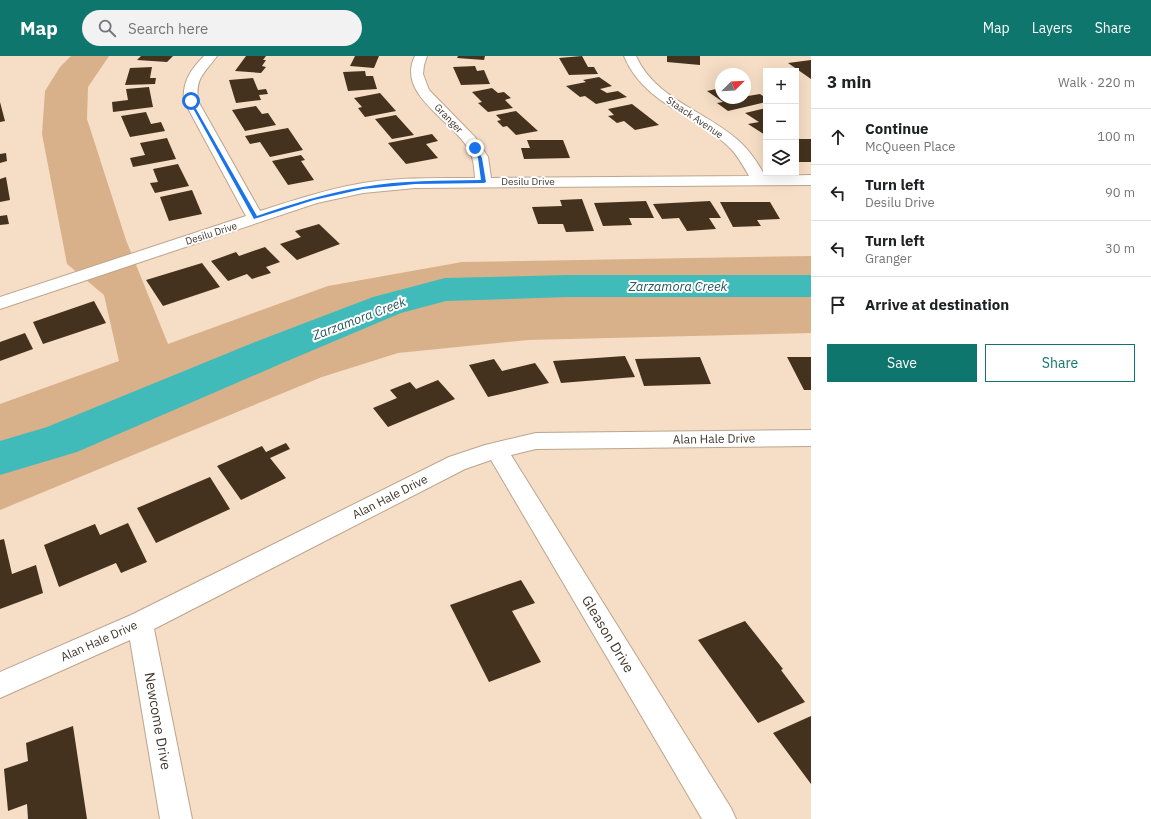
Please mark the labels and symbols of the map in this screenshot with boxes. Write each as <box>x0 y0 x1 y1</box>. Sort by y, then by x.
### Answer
north arrow <box>715 68 751 104</box>
route start <box>182 92 200 110</box>
street label: Staack Avenue <box>664 94 726 142</box>
street label: Granger <box>431 101 466 136</box>
route end <box>466 139 484 157</box>
street label: Desilu Drive <box>501 175 555 188</box>
street label: Desilu Drive <box>184 219 239 248</box>
water label: Zarzamora Creek <box>628 278 728 295</box>
water label: Zarzamora Creek <box>309 293 408 344</box>
street label: Alan Hale Drive <box>673 430 756 447</box>
street label: Alan Hale Drive <box>350 471 430 522</box>
street label: Gleason Drive <box>578 592 638 676</box>
street label: Alan Hale Drive <box>58 617 140 664</box>
street label: Newcome Drive <box>141 671 175 771</box>

